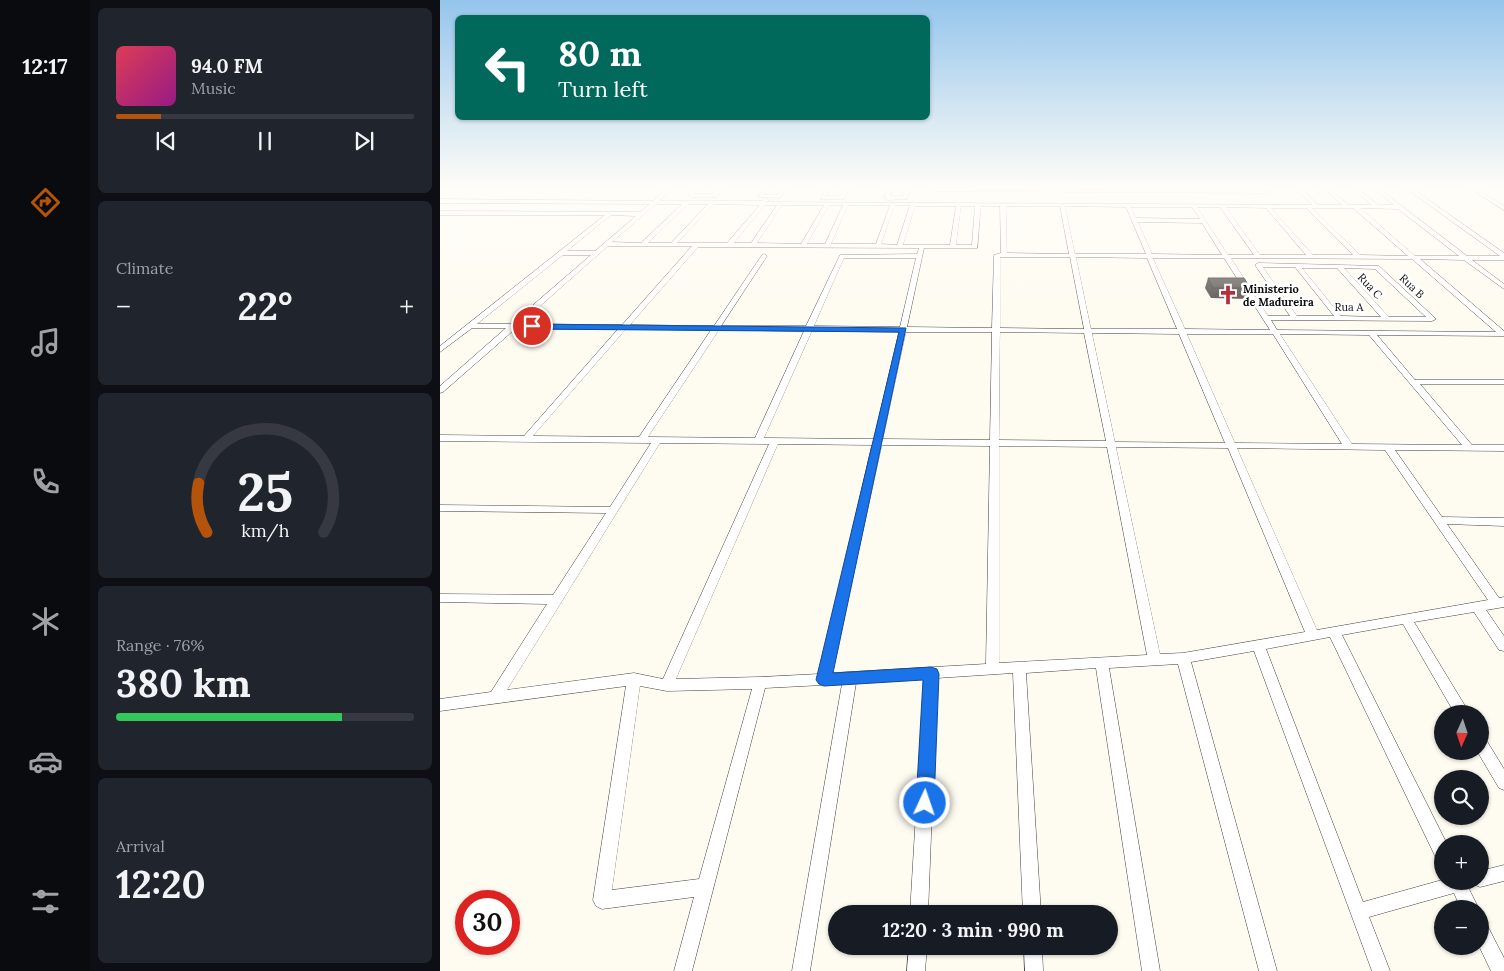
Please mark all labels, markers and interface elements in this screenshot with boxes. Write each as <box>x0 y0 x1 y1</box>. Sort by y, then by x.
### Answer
text: 80 m <box>558 31 642 76</box>
icon: left <box>475 35 540 100</box>
text: 12:17 <box>22 52 68 80</box>
text: 94.0 FM <box>191 54 263 78</box>
text: Turn left <box>558 75 648 103</box>
text: Music <box>191 78 236 98</box>
icon: previous <box>152 127 180 155</box>
icon: pause <box>251 127 279 155</box>
icon: next <box>350 127 378 155</box>
icon: directions <box>28 185 63 220</box>
text: Climate <box>116 258 173 278</box>
street label: Rua C <box>1355 270 1385 302</box>
street label: Rua B <box>1397 271 1427 301</box>
text: 22° <box>237 282 293 330</box>
place label: Ministerio de Madureira <box>1243 282 1314 309</box>
church icon: Ministerio de Madureira <box>1217 284 1239 306</box>
text: − <box>116 289 131 325</box>
text: + <box>399 289 414 325</box>
street label: Rua A <box>1335 300 1365 314</box>
pin <box>511 305 553 347</box>
icon: arrive <box>518 312 546 340</box>
icon: music <box>28 325 63 360</box>
text: 25 <box>237 459 293 525</box>
icon: phone <box>28 464 63 499</box>
text: km/h <box>241 519 289 542</box>
icon: climate <box>28 604 63 639</box>
text: Range · 76% <box>116 635 204 655</box>
text: 380 km <box>116 659 251 707</box>
north arrow <box>1434 705 1489 760</box>
map controls <box>1434 705 1489 955</box>
icon: car <box>28 744 63 779</box>
button: search <box>1434 770 1489 825</box>
position arrow <box>898 776 950 828</box>
button: + <box>1434 835 1489 890</box>
text: Arrival <box>116 836 165 856</box>
text: 12:20 <box>116 860 206 908</box>
icon: filters <box>28 884 63 919</box>
speed limit sign: 30 <box>455 890 520 955</box>
button: − <box>1434 900 1489 955</box>
text: 12:20 · 3 min · 990 m <box>882 918 1064 942</box>

